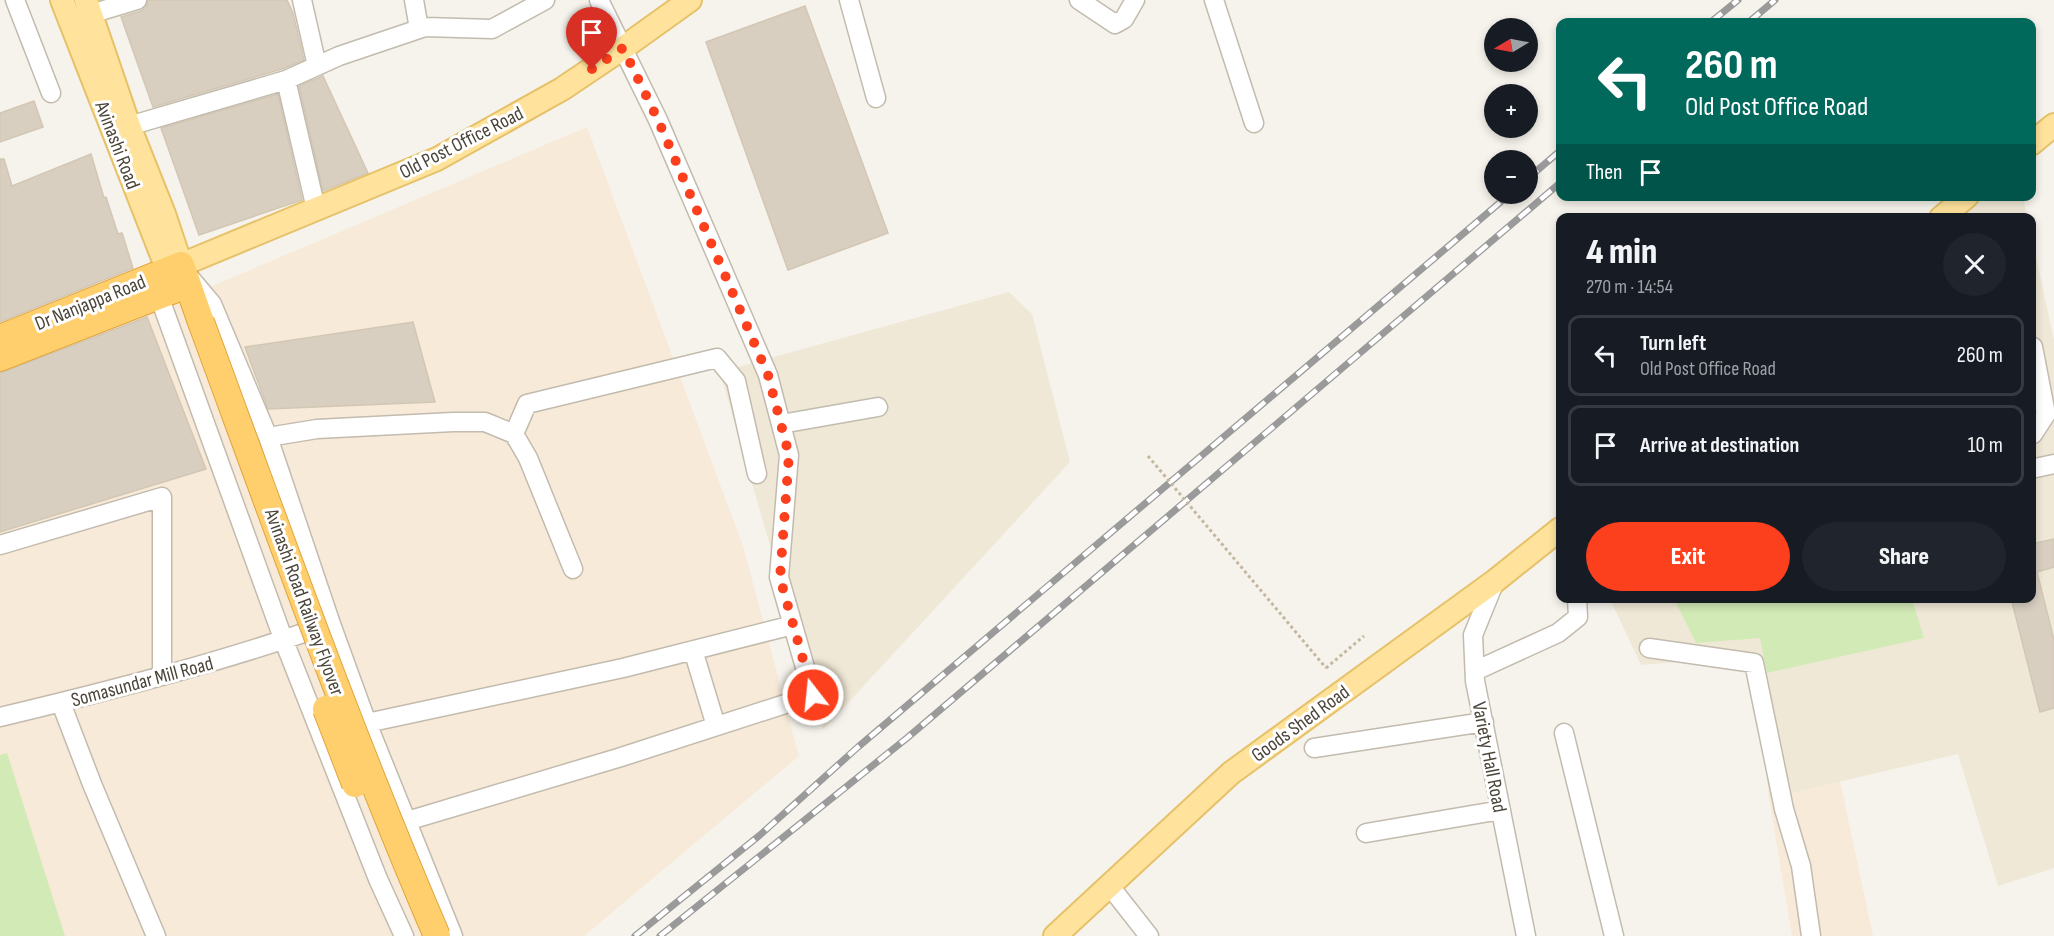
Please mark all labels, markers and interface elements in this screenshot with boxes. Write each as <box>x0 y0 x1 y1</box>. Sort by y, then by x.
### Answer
pin <box>566 7 617 69</box>
icon: arrive <box>575 16 608 49</box>
north arrow <box>1484 18 1538 72</box>
map controls <box>1484 18 1538 204</box>
text: 260 m <box>1685 40 1778 91</box>
icon: left <box>1586 42 1664 120</box>
button: + <box>1484 84 1538 138</box>
text: Old Post Office Road <box>1685 91 1868 123</box>
street label: Avinashi Road <box>89 97 145 193</box>
street label: Old Post Office Road <box>396 101 527 184</box>
button: − <box>1484 150 1538 204</box>
icon: arrive <box>1634 156 1667 189</box>
text: Then <box>1586 159 1622 186</box>
text: 4 min <box>1586 231 1657 274</box>
button: close <box>1943 233 2006 296</box>
street label: Dr Nanjappa Road <box>32 270 149 336</box>
text: 270 m · 14:54 <box>1586 275 1673 299</box>
text: Turn left <box>1640 330 1706 357</box>
icon: left <box>1589 339 1622 372</box>
text: 260 m <box>1957 342 2003 369</box>
text: Old Post Office Road <box>1640 357 1776 381</box>
icon: arrive <box>1589 429 1622 462</box>
text: Arrive at destination <box>1640 432 1799 459</box>
text: 10 m <box>1968 432 2003 459</box>
street label: Avinashi Road Railway Flyover <box>259 505 349 699</box>
button: Exit <box>1586 522 1790 591</box>
button: Share <box>1802 522 2006 591</box>
street label: Somasundar Mill Road <box>69 651 216 712</box>
position arrow <box>781 663 845 727</box>
street label: Goods Shed Road <box>1247 680 1354 767</box>
street label: Variety Hall Road <box>1467 700 1512 815</box>

